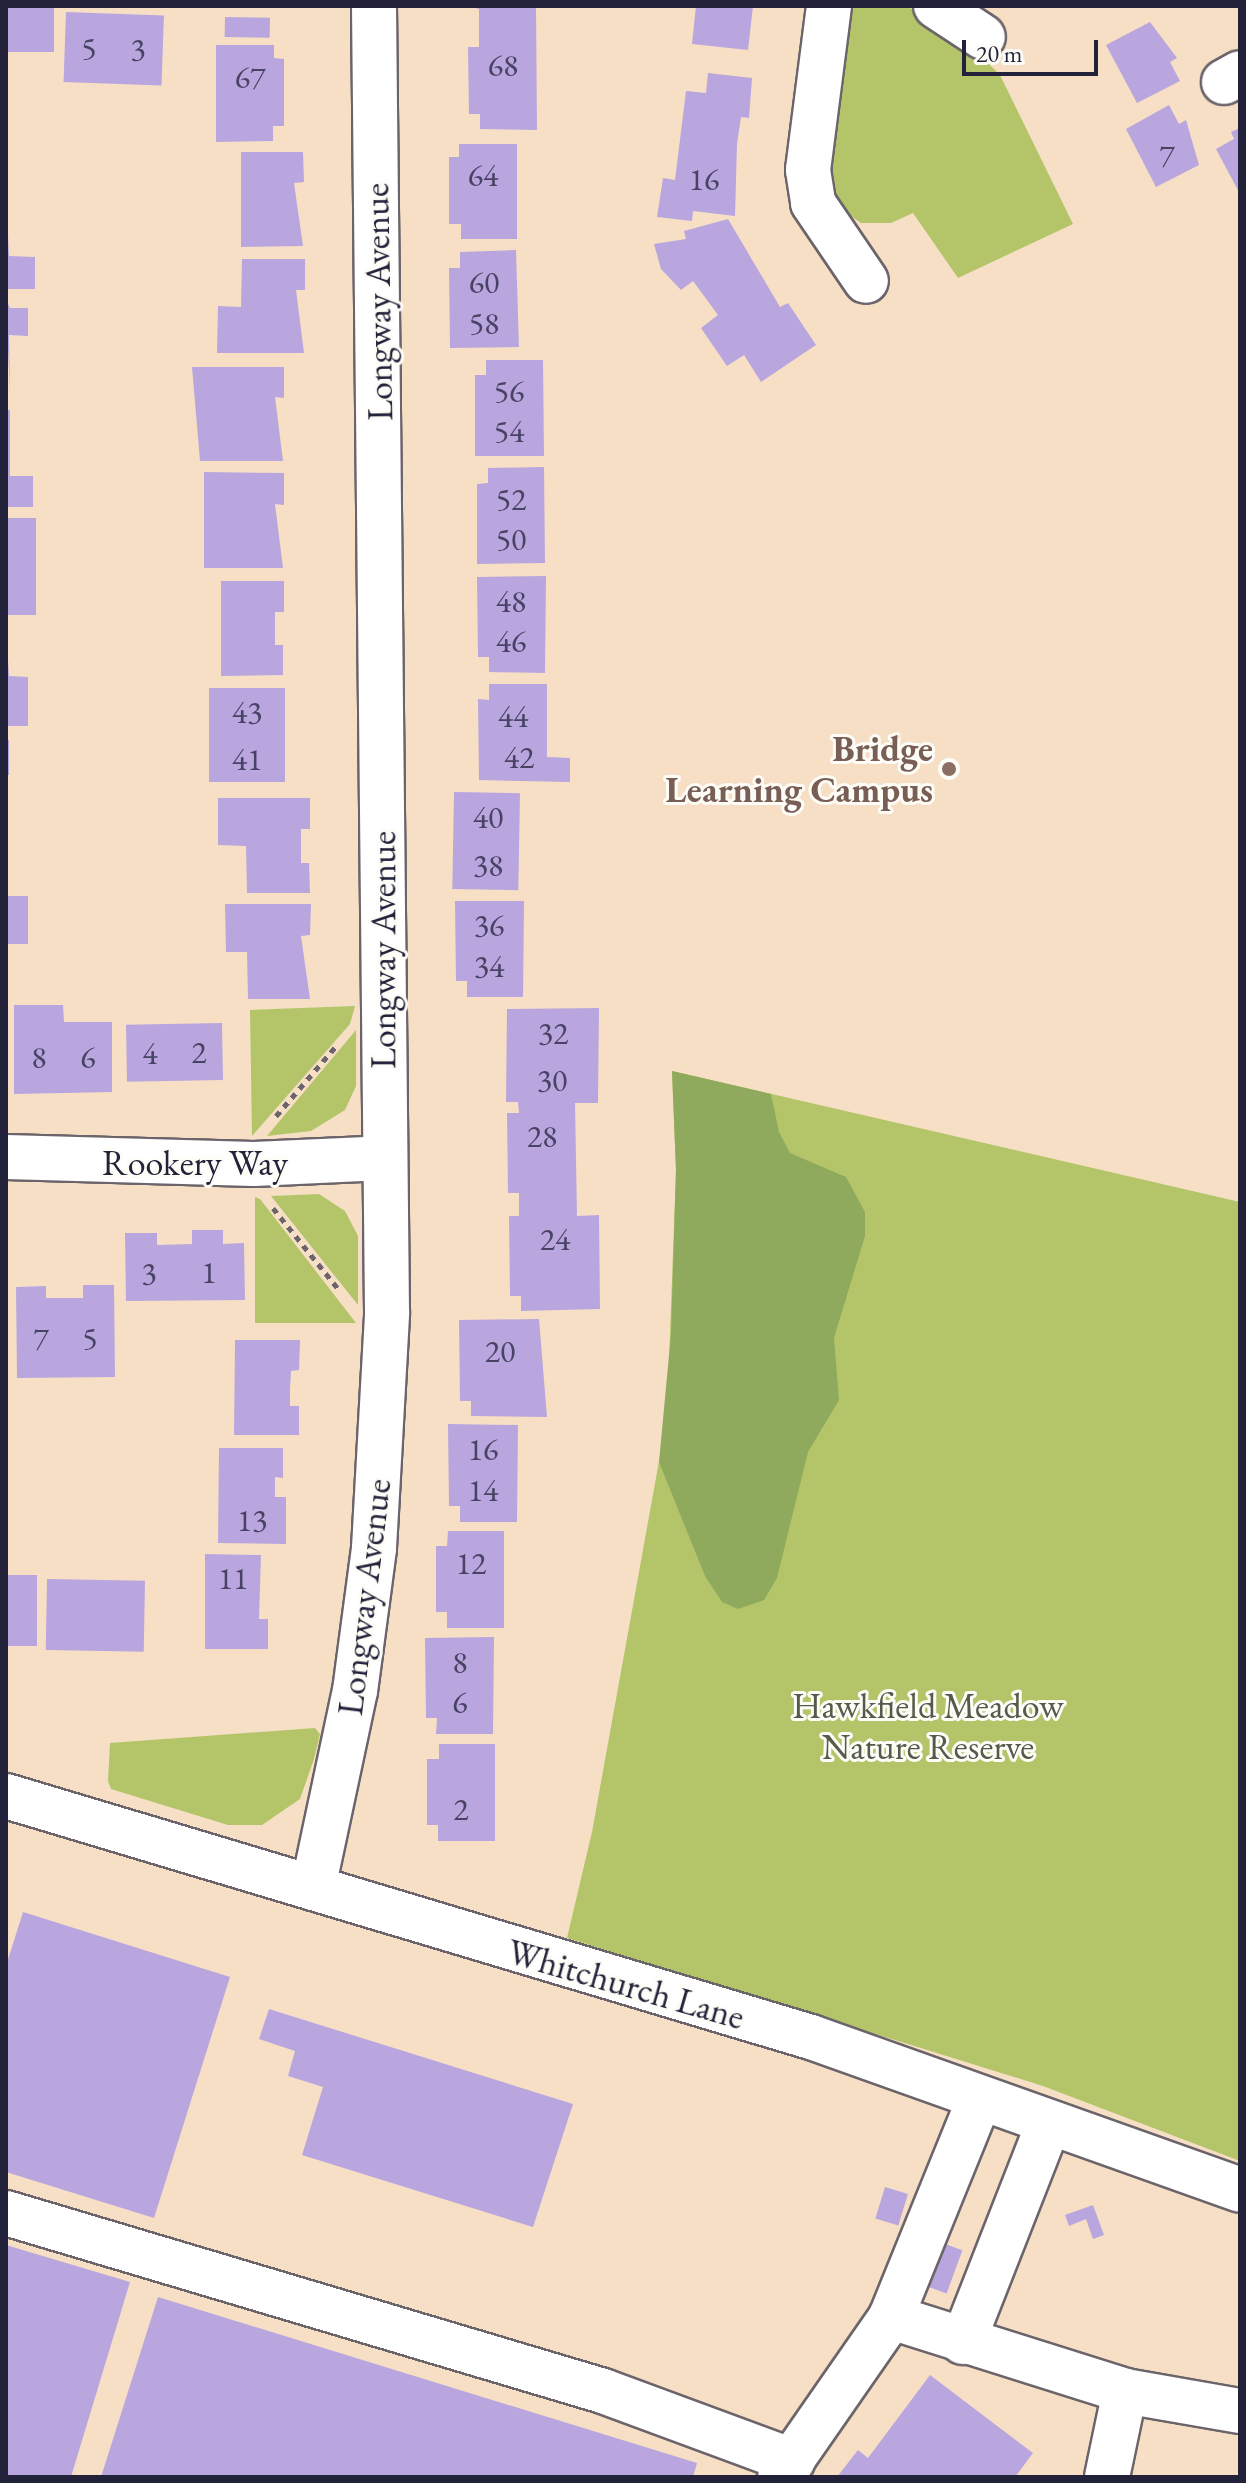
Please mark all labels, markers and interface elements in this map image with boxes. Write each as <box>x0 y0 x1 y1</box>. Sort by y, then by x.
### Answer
scale bar <box>966 24 1102 74</box>
house number: 5 <box>81 29 97 67</box>
house number: 3 <box>130 30 146 68</box>
text: 20 m <box>976 38 1023 69</box>
house number: 68 <box>488 46 518 84</box>
house number: 67 <box>235 58 265 96</box>
house number: 7 <box>1159 136 1175 174</box>
house number: 64 <box>468 156 498 194</box>
house number: 16 <box>689 160 719 198</box>
street label: Longway Avenue <box>354 183 402 421</box>
house number: 60 <box>469 263 499 301</box>
house number: 58 <box>469 304 499 342</box>
house number: 56 <box>494 372 524 410</box>
house number: 54 <box>494 412 524 450</box>
house number: 52 <box>496 480 526 518</box>
house number: 50 <box>496 520 526 558</box>
house number: 48 <box>496 582 526 620</box>
house number: 46 <box>496 622 526 660</box>
house number: 43 <box>232 693 262 731</box>
house number: 44 <box>498 697 528 735</box>
place label: Bridge Learning Campus <box>665 726 933 811</box>
house number: 42 <box>504 738 534 776</box>
house number: 41 <box>232 740 262 778</box>
marker: Bridge Learning Campus <box>940 760 958 778</box>
house number: 40 <box>473 798 503 836</box>
street label: Longway Avenue <box>361 831 405 1069</box>
house number: 38 <box>473 846 503 884</box>
house number: 36 <box>474 906 504 944</box>
house number: 34 <box>474 947 504 985</box>
house number: 32 <box>538 1014 568 1052</box>
house number: 2 <box>191 1033 207 1071</box>
house number: 4 <box>142 1034 158 1072</box>
house number: 8 <box>31 1038 47 1076</box>
house number: 6 <box>80 1038 96 1076</box>
house number: 30 <box>537 1061 567 1099</box>
house number: 28 <box>527 1117 557 1155</box>
street label: Rookery Way <box>102 1141 288 1185</box>
house number: 24 <box>540 1220 570 1258</box>
house number: 1 <box>201 1253 217 1291</box>
house number: 3 <box>141 1254 157 1292</box>
house number: 7 <box>33 1319 49 1357</box>
house number: 5 <box>82 1319 98 1357</box>
house number: 20 <box>485 1332 515 1370</box>
house number: 16 <box>468 1430 498 1468</box>
house number: 14 <box>468 1471 498 1509</box>
street label: Longway Avenue <box>328 1476 400 1718</box>
house number: 13 <box>237 1501 267 1539</box>
house number: 12 <box>456 1544 486 1582</box>
house number: 11 <box>218 1559 248 1597</box>
house number: 8 <box>452 1643 468 1681</box>
house number: 6 <box>452 1683 468 1721</box>
park label: Hawkfield Meadow Nature Reserve <box>792 1683 1064 1768</box>
house number: 2 <box>453 1790 469 1828</box>
street label: Whitchurch Lane <box>502 1930 750 2038</box>

